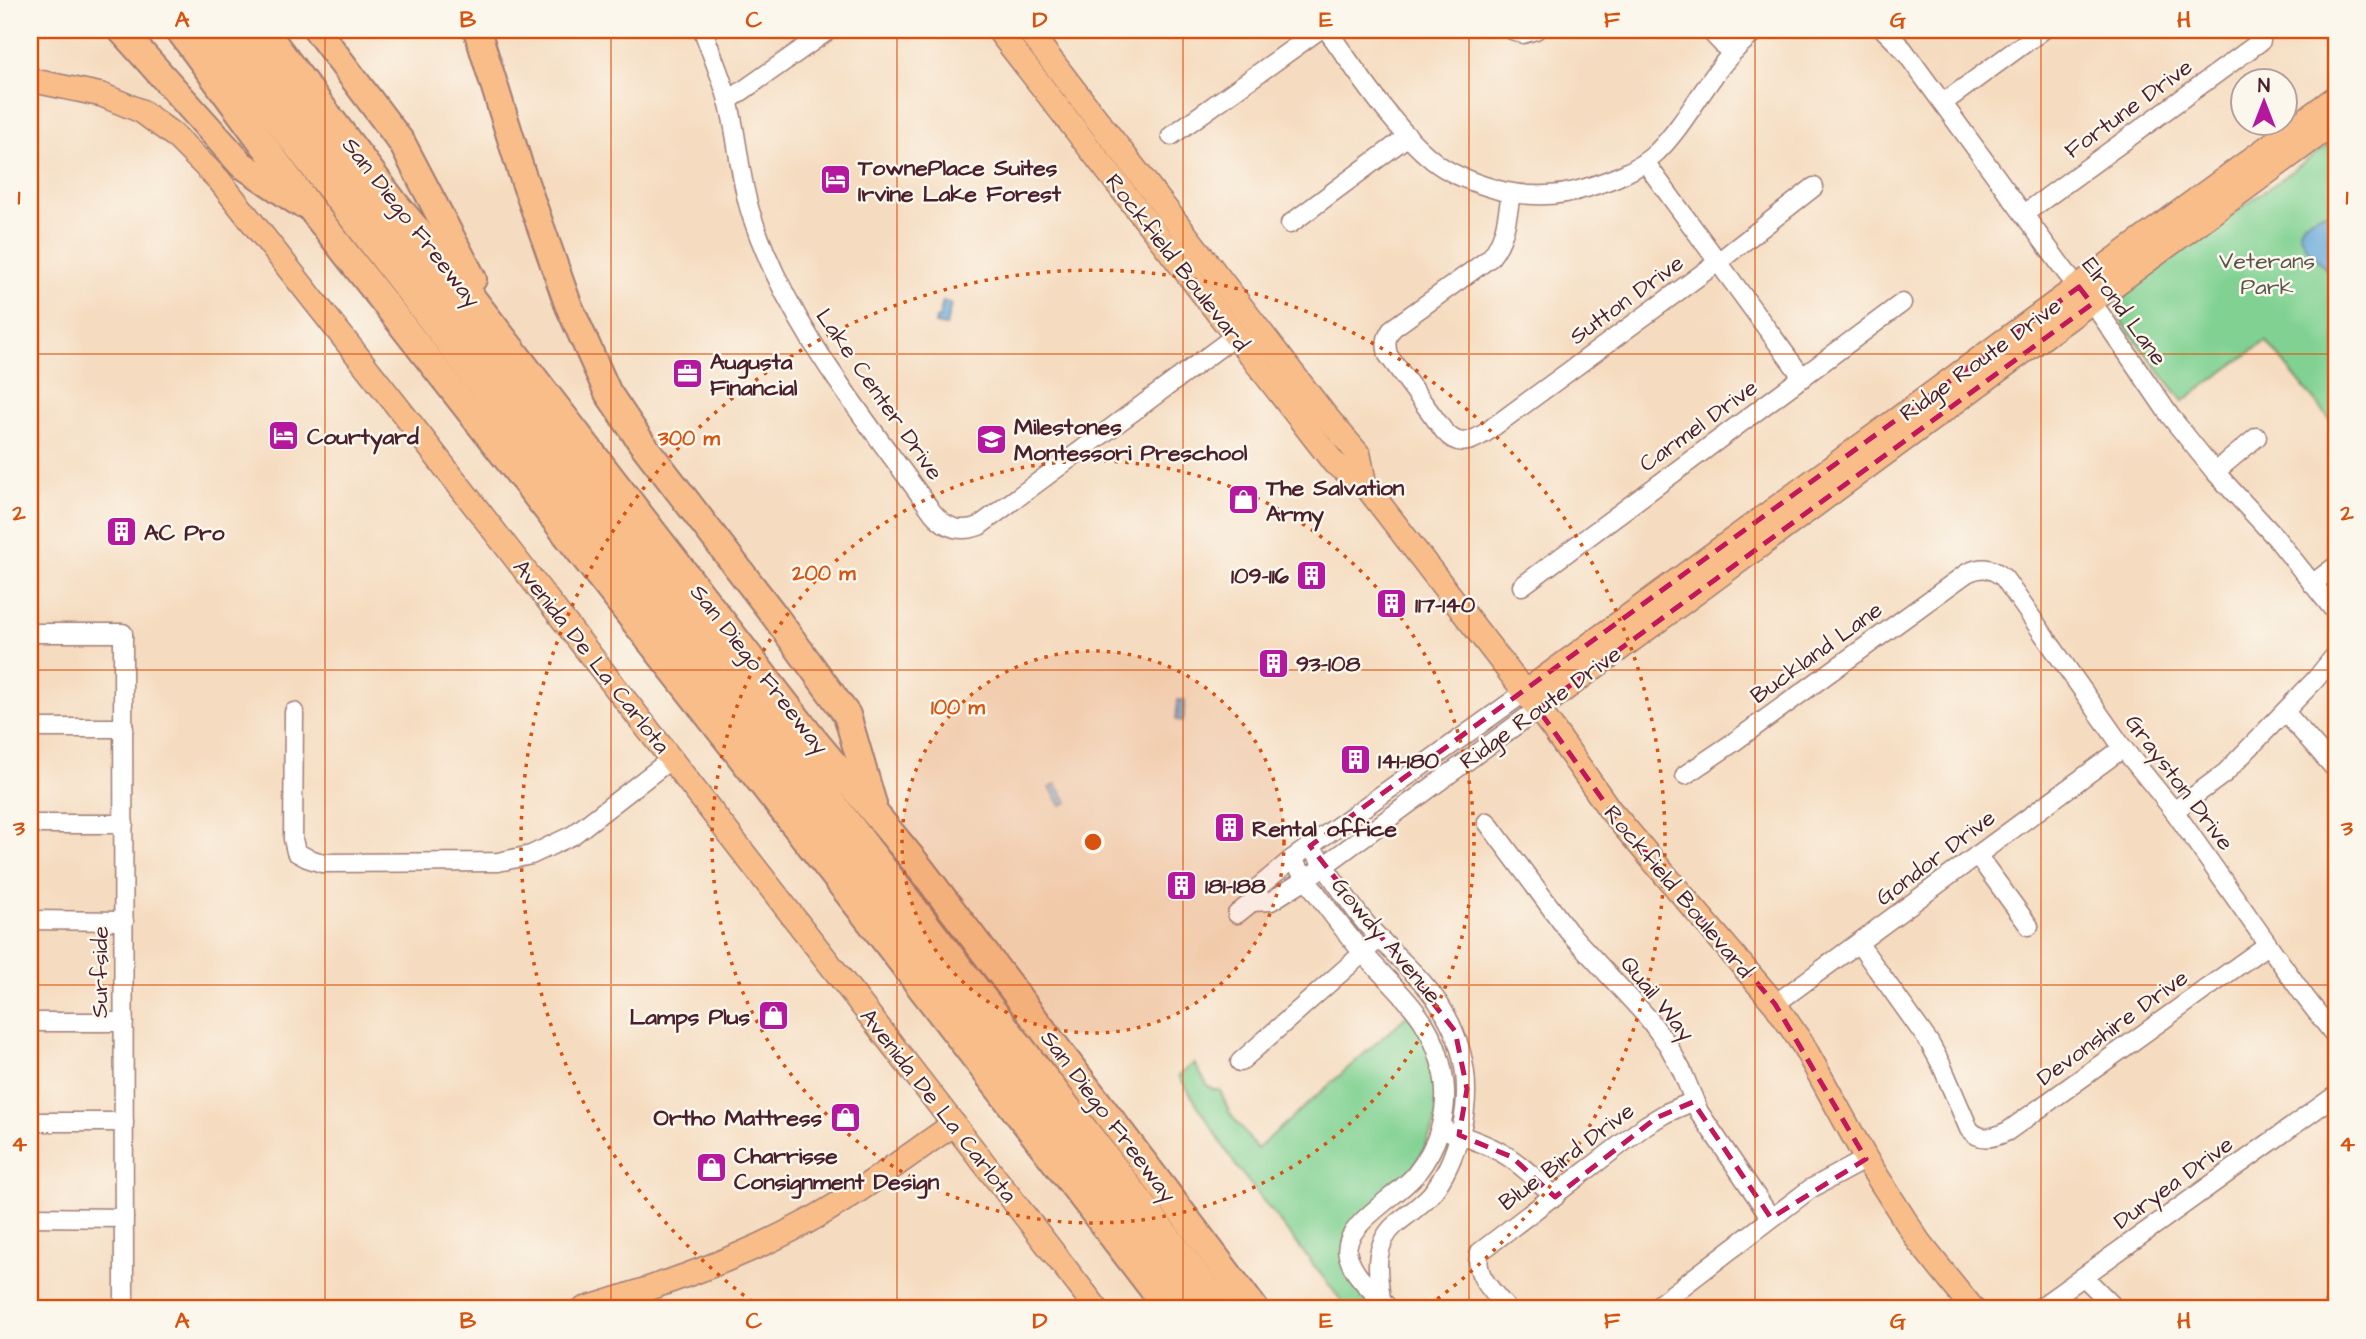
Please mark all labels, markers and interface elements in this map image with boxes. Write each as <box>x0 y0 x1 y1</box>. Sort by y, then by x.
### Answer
text: A <box>175 4 190 36</box>
text: B <box>460 4 477 36</box>
text: C <box>746 4 763 36</box>
text: D <box>1033 4 1048 36</box>
text: E <box>1319 4 1333 36</box>
text: F <box>1604 4 1621 36</box>
text: G <box>1890 4 1906 36</box>
text: H <box>2177 4 2191 36</box>
street label: Fortune Drive <box>2058 51 2199 166</box>
north arrow <box>2230 66 2300 136</box>
text: N <box>2258 73 2270 100</box>
street label: San Diego Freeway <box>334 131 488 316</box>
place label: TownePlace Suites Irvine Lake Forest <box>857 152 1062 210</box>
hotel icon: TownePlace Suites Irvine Lake Forest <box>818 163 852 197</box>
street label: Rockfield Boulevard <box>1098 167 1257 358</box>
text: 1 <box>18 181 21 213</box>
text: 1 <box>2346 181 2349 213</box>
park label: Veterans Park <box>2219 245 2315 303</box>
street label: Sutton Drive <box>1563 247 1690 352</box>
street label: Elrond Lane <box>2074 251 2174 372</box>
street label: Ridge Route Drive <box>1893 290 2068 430</box>
street label: Lake Center Drive <box>808 302 950 487</box>
place label: Augusta Financial <box>710 346 798 404</box>
office icon: Augusta Financial <box>670 357 704 391</box>
street label: Carmel Drive <box>1633 372 1764 480</box>
place label: Milestones Montessori Preschool <box>1014 411 1248 469</box>
hotel icon: Courtyard <box>267 419 301 453</box>
place label: Courtyard <box>307 421 419 455</box>
school or university icon: Milestones Montessori Preschool <box>974 422 1008 456</box>
text: 300 m <box>657 424 721 453</box>
place label: The Salvation Army <box>1265 472 1405 532</box>
shop icon: The Salvation Army <box>1226 483 1260 517</box>
text: 2 <box>11 497 26 529</box>
text: 2 <box>2339 497 2354 529</box>
building icon: AC Pro <box>104 515 138 549</box>
place label: AC Pro <box>144 517 225 549</box>
street label: Avenida De La Carlota <box>505 553 677 761</box>
building icon: 109-116 <box>1295 558 1329 592</box>
text: 200 m <box>791 559 856 588</box>
place label: 109-116 <box>1231 560 1290 592</box>
street label: San Diego Freeway <box>682 578 836 763</box>
building icon: 117-140 <box>1375 587 1409 621</box>
place label: 117-140 <box>1415 589 1476 621</box>
street label: Buckland Lane <box>1744 594 1889 712</box>
street label: Ridge Route Drive <box>1453 638 1628 778</box>
building icon: 93-108 <box>1256 646 1290 680</box>
place label: 93-108 <box>1296 648 1360 680</box>
text: 100 m <box>931 693 986 722</box>
street label: Grayston Drive <box>2117 708 2241 858</box>
building icon: 141-180 <box>1338 743 1372 777</box>
place label: 141-180 <box>1378 745 1440 777</box>
street label: Rockfield Boulevard <box>1596 798 1760 985</box>
street label: Gondor Drive <box>1869 802 2002 913</box>
building icon: Rental office <box>1212 811 1246 845</box>
text: 3 <box>12 812 25 844</box>
text: 3 <box>2340 812 2353 844</box>
place label: Rental office <box>1252 813 1397 845</box>
centre of rings <box>1081 830 1105 854</box>
building icon: 181-188 <box>1165 868 1199 902</box>
place label: 181-188 <box>1205 870 1266 902</box>
street label: Gowdy Avenue <box>1323 871 1449 1011</box>
street label: Surfside <box>84 926 116 1018</box>
street label: Quail Way <box>1612 949 1702 1049</box>
street label: Devonshire Drive <box>2030 962 2195 1094</box>
shop icon: Lamps Plus <box>756 999 790 1033</box>
place label: Lamps Plus <box>629 1001 750 1033</box>
street label: Avenida De La Carlota <box>852 1002 1024 1210</box>
street label: San Diego Freeway <box>1032 1024 1184 1210</box>
street label: Blue Bird Drive <box>1492 1095 1641 1218</box>
shop icon: Ortho Mattress <box>828 1100 862 1134</box>
place label: Ortho Mattress <box>654 1102 822 1134</box>
text: 4 <box>11 1128 27 1160</box>
text: 4 <box>2339 1128 2355 1160</box>
street label: Duryea Drive <box>2107 1129 2241 1238</box>
place label: Charrisse Consignment Design <box>734 1140 940 1199</box>
shop icon: Charrisse Consignment Design <box>694 1151 728 1185</box>
text: A <box>175 1305 190 1337</box>
text: B <box>460 1305 477 1337</box>
text: C <box>746 1305 763 1337</box>
text: D <box>1033 1305 1048 1337</box>
text: E <box>1319 1305 1333 1337</box>
text: F <box>1604 1305 1621 1337</box>
text: G <box>1890 1305 1906 1337</box>
text: H <box>2177 1305 2191 1337</box>

